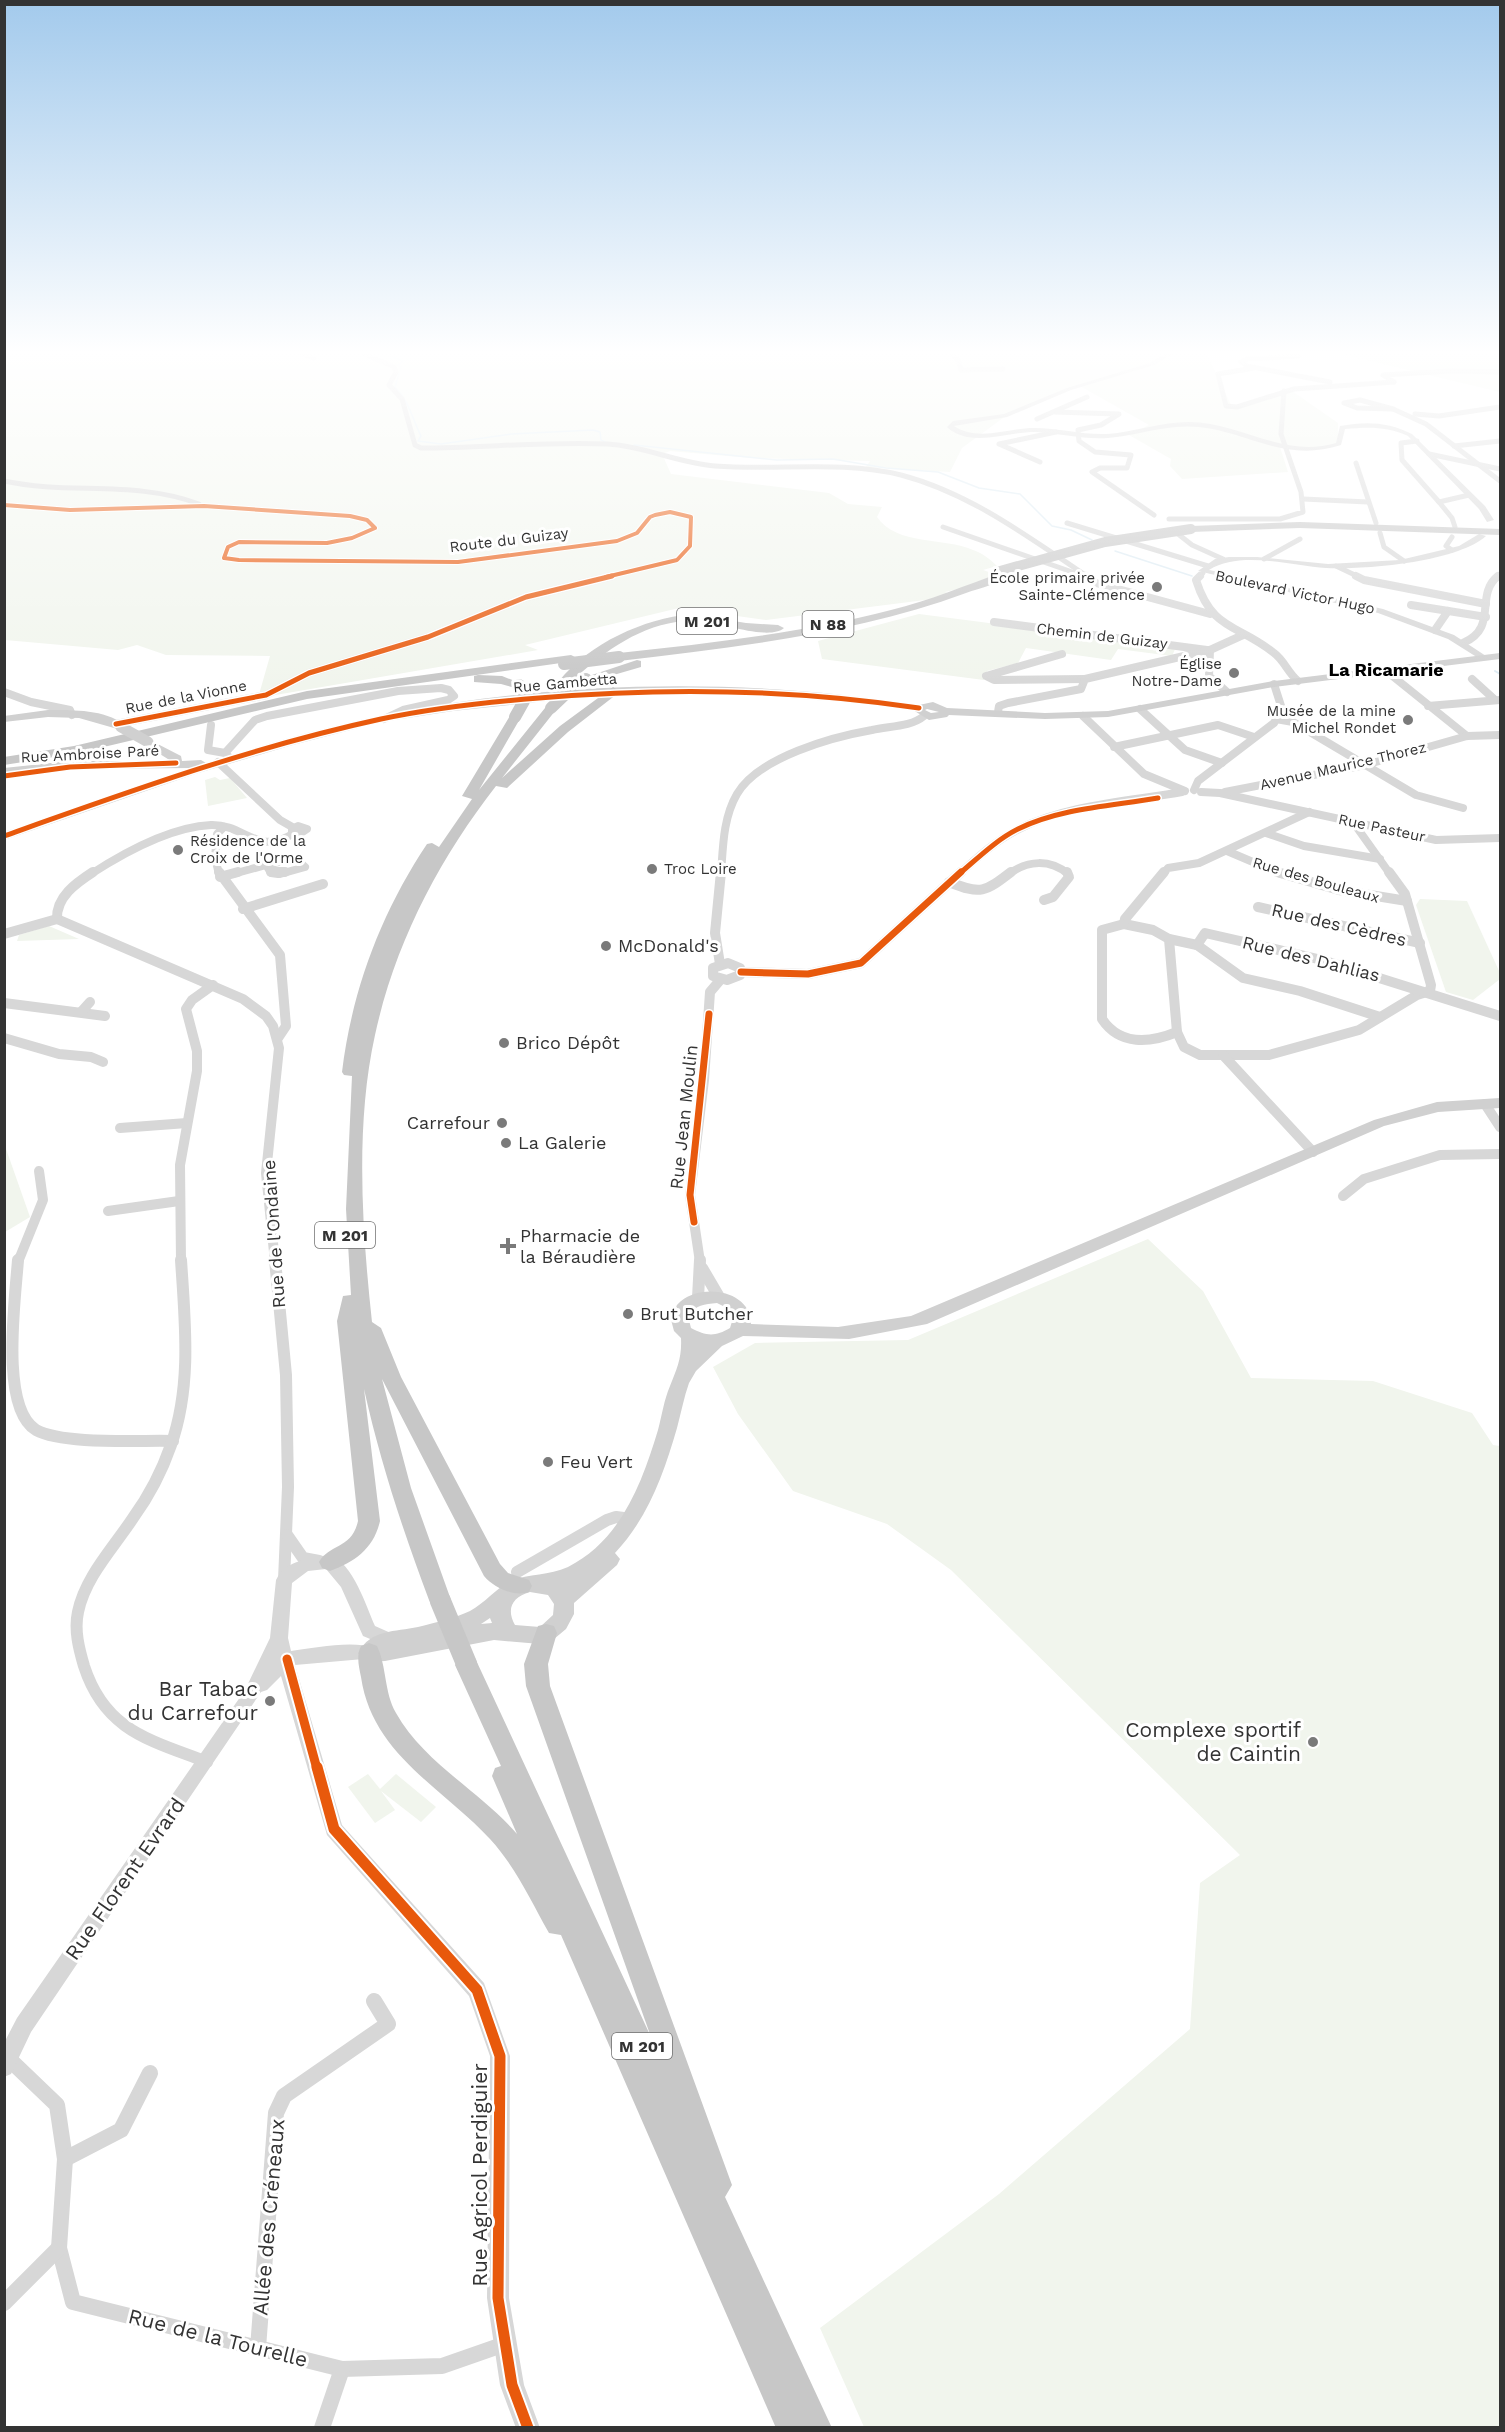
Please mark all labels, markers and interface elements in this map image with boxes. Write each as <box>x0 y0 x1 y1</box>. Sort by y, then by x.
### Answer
street label: Route du Guizay <box>448 524 570 556</box>
street label: Boulevard Victor Hugo <box>1214 566 1376 618</box>
place label: École primaire privée Sainte-Clémence <box>989 569 1145 604</box>
marker: École primaire privée Sainte-Clémence <box>1150 580 1164 594</box>
road number: M 201 <box>677 608 737 634</box>
road number: N 88 <box>802 611 854 637</box>
street label: Chemin de Guizay <box>1035 619 1169 653</box>
place label: Église Notre-Dame <box>1132 655 1222 690</box>
district label: La Ricamarie <box>1328 659 1444 680</box>
marker: Église Notre-Dame <box>1227 666 1241 680</box>
street label: Rue Gambetta <box>512 669 618 697</box>
street label: Rue de la Vionne <box>124 676 248 718</box>
place label: Musée de la mine Michel Rondet <box>1266 702 1397 737</box>
marker: Musée de la mine Michel Rondet <box>1401 713 1415 727</box>
street label: Avenue Maurice Thorez <box>1258 738 1428 794</box>
street label: Rue Ambroise Paré <box>20 741 160 767</box>
street label: Rue Pasteur <box>1337 810 1427 846</box>
place label: Résidence de la Croix de l'Orme <box>190 832 307 867</box>
marker: Résidence de la Croix de l'Orme <box>171 843 185 857</box>
street label: Rue des Bouleaux <box>1251 853 1381 907</box>
place label: Troc Loire <box>664 860 737 878</box>
marker: Troc Loire <box>645 862 659 876</box>
street label: Rue des Cèdres <box>1270 899 1409 950</box>
street label: Rue des Dahlias <box>1240 931 1382 986</box>
place label: McDonald's <box>618 935 719 956</box>
marker: McDonald's <box>599 939 613 953</box>
place label: Brico Dépôt <box>516 1032 620 1053</box>
marker: Brico Dépôt <box>497 1036 511 1050</box>
street label: Rue Jean Moulin <box>665 1044 702 1190</box>
place label: Carrefour <box>407 1112 490 1133</box>
marker: Carrefour <box>495 1116 509 1130</box>
place label: La Galerie <box>518 1132 606 1153</box>
marker: La Galerie <box>499 1136 513 1150</box>
street label: Rue de l'Ondaine <box>258 1159 289 1309</box>
road number: M 201 <box>315 1222 375 1248</box>
place label: Pharmacie de la Béraudière <box>520 1225 640 1267</box>
marker: Pharmacie de la Béraudière <box>501 1239 515 1253</box>
place label: Brut Butcher <box>640 1303 753 1324</box>
marker: Brut Butcher <box>621 1307 635 1321</box>
place label: Feu Vert <box>560 1451 633 1472</box>
marker: Feu Vert <box>541 1455 555 1469</box>
place label: Bar Tabac du Carrefour <box>128 1676 258 1725</box>
marker: Bar Tabac du Carrefour <box>263 1694 277 1708</box>
place label: Complexe sportif de Caintin <box>1125 1717 1301 1766</box>
marker: Complexe sportif de Caintin <box>1306 1735 1320 1749</box>
street label: Rue Florent Evrard <box>59 1793 190 1965</box>
road number: M 201 <box>612 2033 672 2059</box>
street label: Rue Agricol Perdiguier <box>467 2063 492 2287</box>
street label: Allée des Créneaux <box>247 2117 290 2316</box>
street label: Rue de la Tourelle <box>126 2303 310 2372</box>

